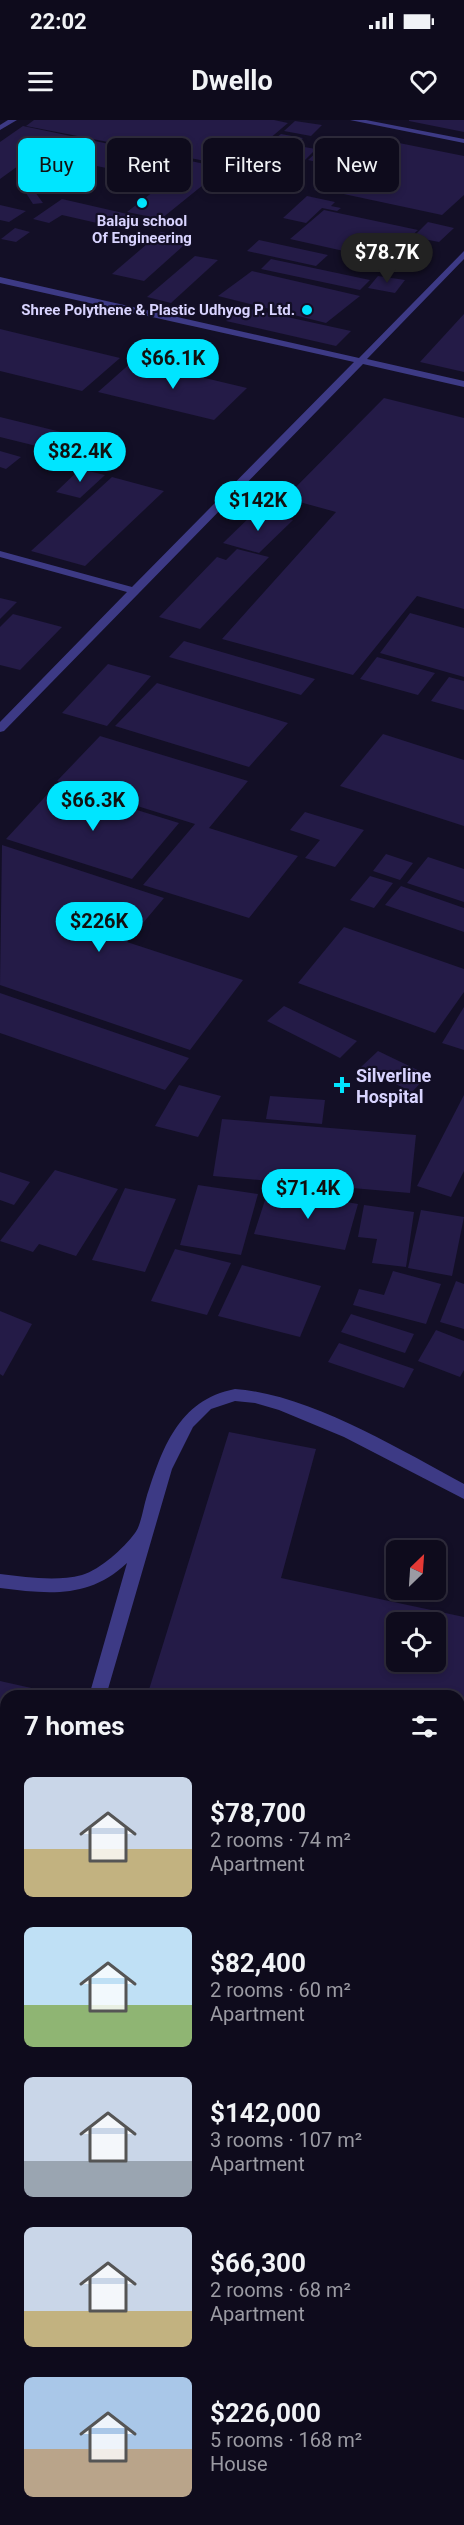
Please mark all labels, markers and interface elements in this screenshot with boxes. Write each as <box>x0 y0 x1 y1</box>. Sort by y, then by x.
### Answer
text: 22:02 <box>30 9 87 34</box>
icon: menu <box>24 65 57 98</box>
text: Dwello <box>191 65 273 97</box>
icon: heart <box>407 65 440 98</box>
chip: Buy <box>18 138 95 192</box>
chip: Rent <box>107 138 191 192</box>
chip: Filters <box>203 138 303 192</box>
chip: New <box>315 138 399 192</box>
marker: Balaju school Of Engineering <box>135 196 149 210</box>
place label: Balaju school Of Engineering <box>92 212 192 247</box>
pin: $78.7K <box>338 233 436 284</box>
text: $78.7K <box>355 240 419 264</box>
place label: Shree Polythene & Plastic Udhyog P. Ltd. <box>21 301 295 319</box>
marker: Shree Polythene & Plastic Udhyog P. Ltd. <box>300 303 314 317</box>
pin: $66.1K <box>124 339 222 390</box>
text: $66.1K <box>141 346 205 370</box>
pin: $82.4K <box>31 432 129 483</box>
text: $82.4K <box>48 439 112 463</box>
pin: $142K <box>216 481 300 532</box>
text: $142K <box>229 488 287 512</box>
pin: $66.3K <box>44 781 142 832</box>
text: $66.3K <box>61 788 125 812</box>
pin: $226K <box>57 902 141 953</box>
text: $226K <box>70 909 128 933</box>
place label: Silverline Hospital <box>356 1065 432 1107</box>
marker: Silverline Hospital <box>333 1076 351 1094</box>
pin: $71.4K <box>259 1169 357 1220</box>
text: $71.4K <box>276 1176 340 1200</box>
north arrow <box>386 1540 446 1600</box>
map controls <box>386 1540 446 1672</box>
button: locate <box>386 1612 446 1672</box>
icon: filters <box>408 1710 441 1743</box>
text: 7 homes <box>24 1711 125 1741</box>
text: $78,700 <box>210 1798 306 1828</box>
icon: home <box>72 1801 144 1873</box>
text: 2 rooms · 74 m² <box>210 1828 351 1852</box>
text: Apartment <box>210 1852 305 1876</box>
text: $82,400 <box>210 1948 306 1978</box>
icon: home <box>72 1951 144 2023</box>
text: 2 rooms · 60 m² <box>210 1978 351 2002</box>
text: Apartment <box>210 2002 305 2026</box>
text: $142,000 <box>210 2098 321 2128</box>
icon: home <box>72 2101 144 2173</box>
text: 3 rooms · 107 m² <box>210 2128 362 2152</box>
text: Apartment <box>210 2152 305 2176</box>
text: $66,300 <box>210 2248 306 2278</box>
icon: home <box>72 2251 144 2323</box>
text: 2 rooms · 68 m² <box>210 2278 351 2302</box>
text: Apartment <box>210 2302 305 2326</box>
text: $226,000 <box>210 2398 321 2428</box>
icon: home <box>72 2401 144 2473</box>
text: 5 rooms · 168 m² <box>210 2428 362 2452</box>
text: House <box>210 2452 268 2476</box>

